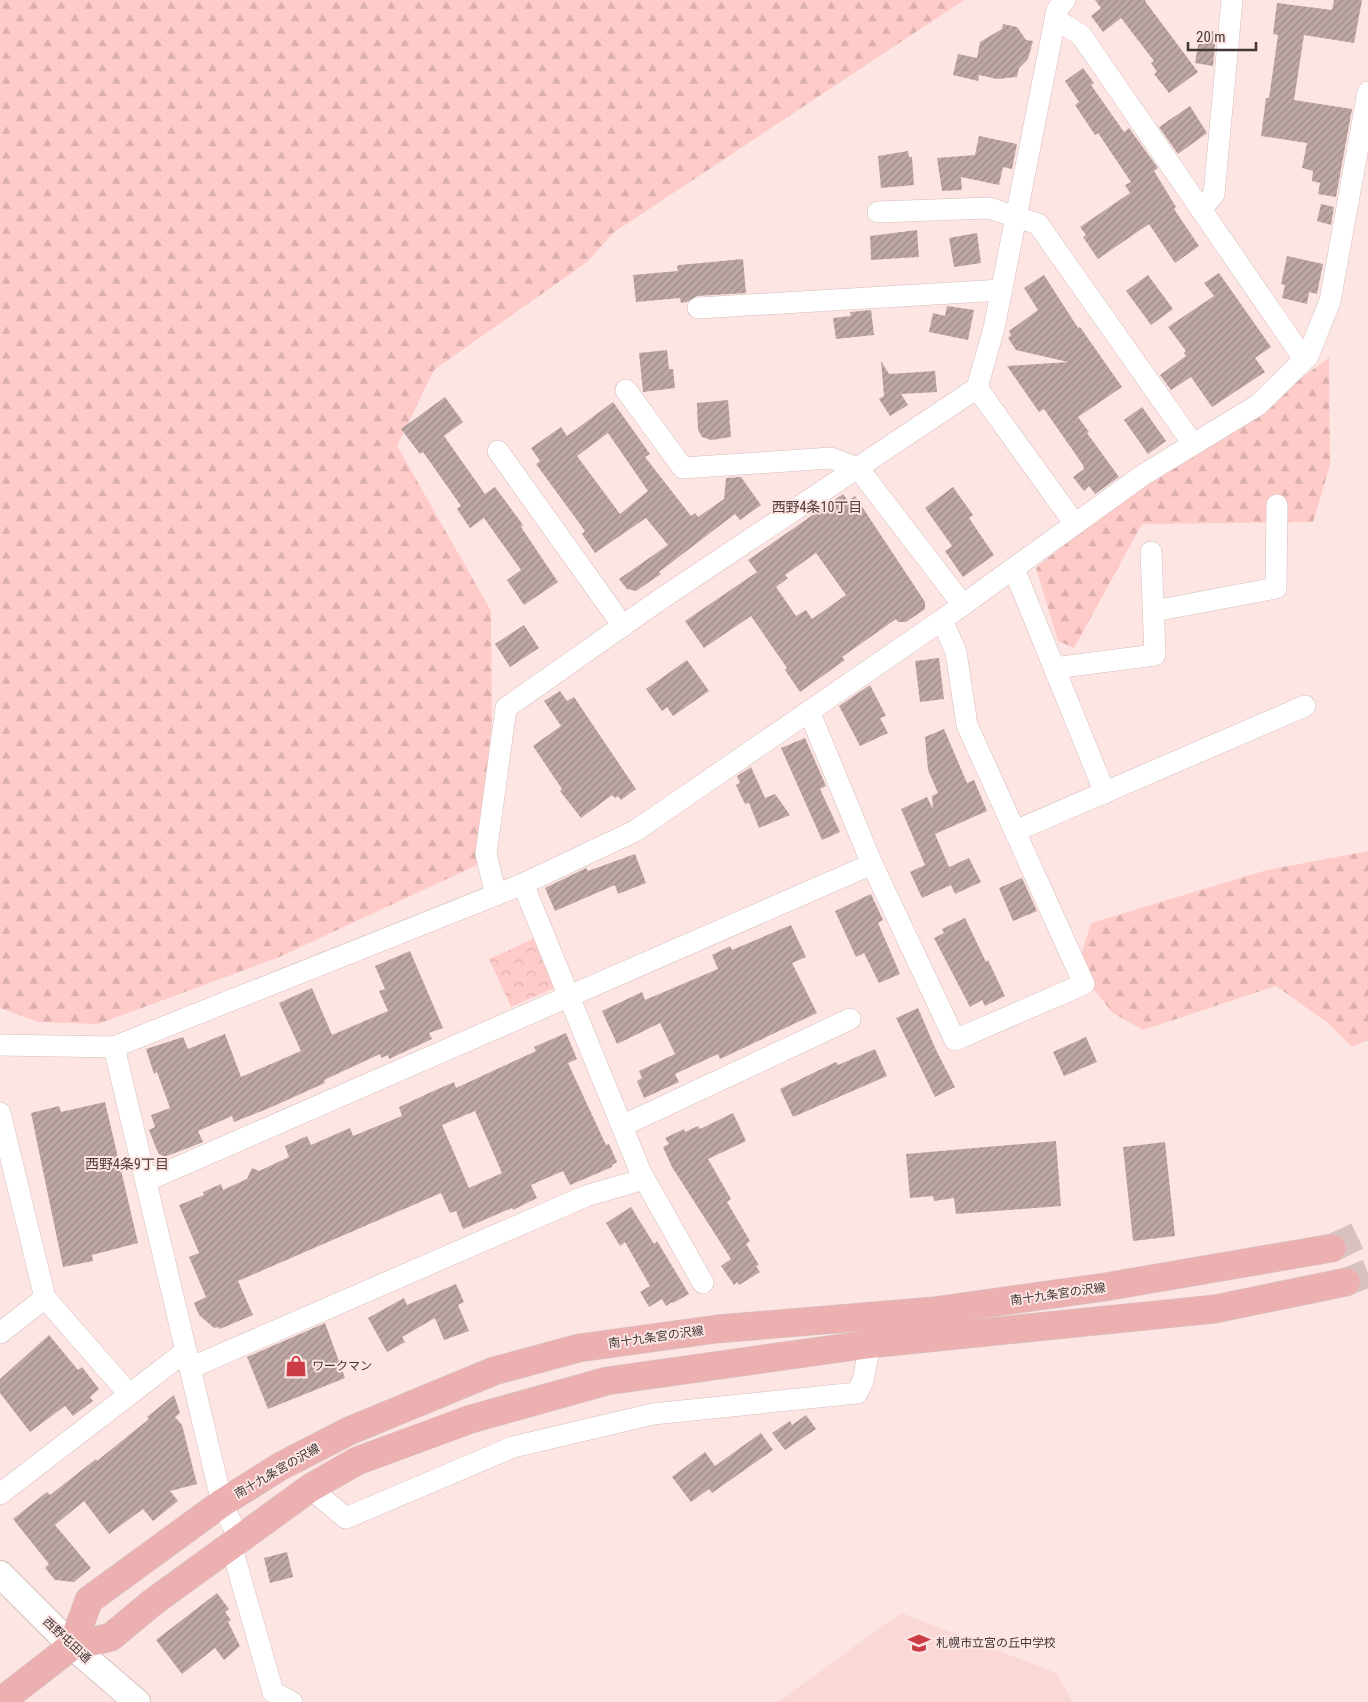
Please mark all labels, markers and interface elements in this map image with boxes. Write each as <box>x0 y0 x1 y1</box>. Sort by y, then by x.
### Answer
scale bar <box>1188 20 1256 52</box>
text: 20 m <box>1196 28 1226 46</box>
district label: 西野4条10丁目 <box>772 499 862 515</box>
district label: 西野4条9丁目 <box>85 1156 169 1172</box>
street label: 南十九条宮の沢線 <box>1009 1280 1107 1308</box>
street label: 南十九条宮の沢線 <box>607 1323 705 1351</box>
shop icon: ワークマン <box>283 1353 309 1379</box>
place label: ワークマン <box>312 1359 372 1373</box>
street label: 南十九条宮の沢線 <box>232 1441 322 1501</box>
street label: 西野屯田通 <box>40 1614 94 1666</box>
school or university icon: 札幌市立宮の丘中学校 <box>906 1630 932 1656</box>
place label: 札幌市立宮の丘中学校 <box>936 1636 1056 1650</box>

